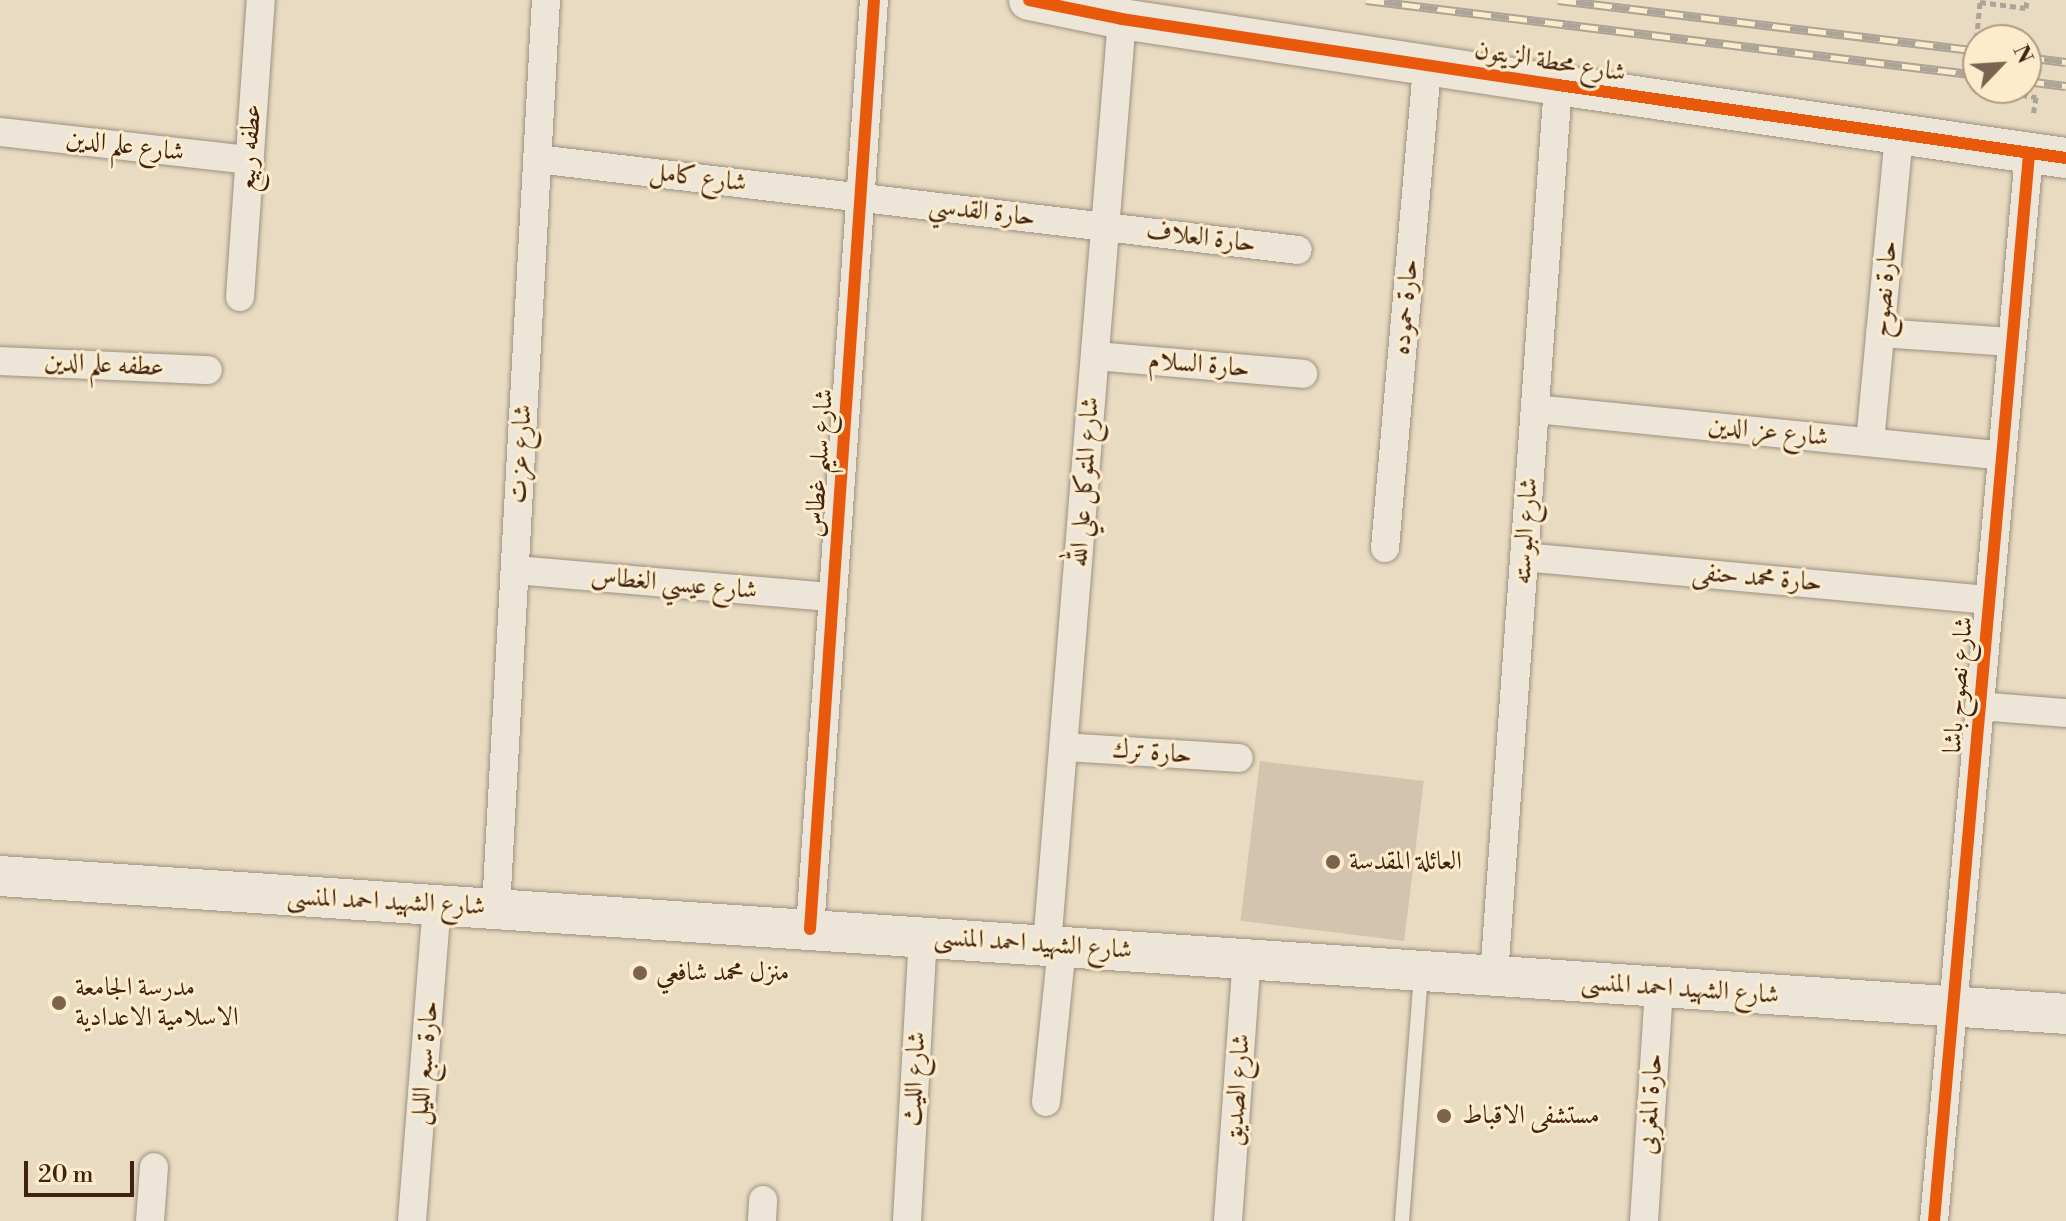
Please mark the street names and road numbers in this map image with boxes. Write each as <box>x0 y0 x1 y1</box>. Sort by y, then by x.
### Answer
street label: شارع محطة الزيتون <box>1472 35 1628 89</box>
street label: عطفه ربيع <box>231 103 269 193</box>
street label: شارع علم الدين <box>64 123 186 169</box>
street label: شارع كامل <box>648 157 748 199</box>
street label: حارة القدسي <box>927 190 1037 234</box>
street label: حارة العلاف <box>1144 216 1258 260</box>
street label: حارة نصوح <box>1865 239 1905 339</box>
street label: حارة حموده <box>1386 258 1426 356</box>
street label: حارة السلام <box>1147 345 1251 385</box>
street label: عطفه علم الدين <box>43 346 165 384</box>
street label: شارع سليم غطاس <box>799 388 841 538</box>
street label: شارع المتوكل علي الله <box>1063 396 1107 568</box>
street label: شارع عزت <box>503 404 539 504</box>
street label: شارع عز الدين <box>1706 410 1830 454</box>
street label: شارع البوسته <box>1507 477 1545 585</box>
street label: حارة محمد حنفى <box>1691 557 1823 599</box>
street label: شارع عيسي الغطاس <box>589 561 759 607</box>
street label: شارع نصوح باشا <box>1937 615 1981 755</box>
street label: حارة ترك <box>1111 735 1193 771</box>
street label: شارع الشهيد احمد المنسى <box>286 881 486 923</box>
street label: شارع الشهيد احمد المنسى <box>933 922 1133 966</box>
street label: شارع الشهيد احمد المنسى <box>1580 967 1780 1011</box>
street label: حارة سبع الليل <box>404 999 446 1127</box>
street label: شارع الليث <box>897 1031 933 1127</box>
street label: شارع الصديق <box>1219 1033 1257 1147</box>
street label: حارة المغربى <box>1632 1052 1670 1156</box>

